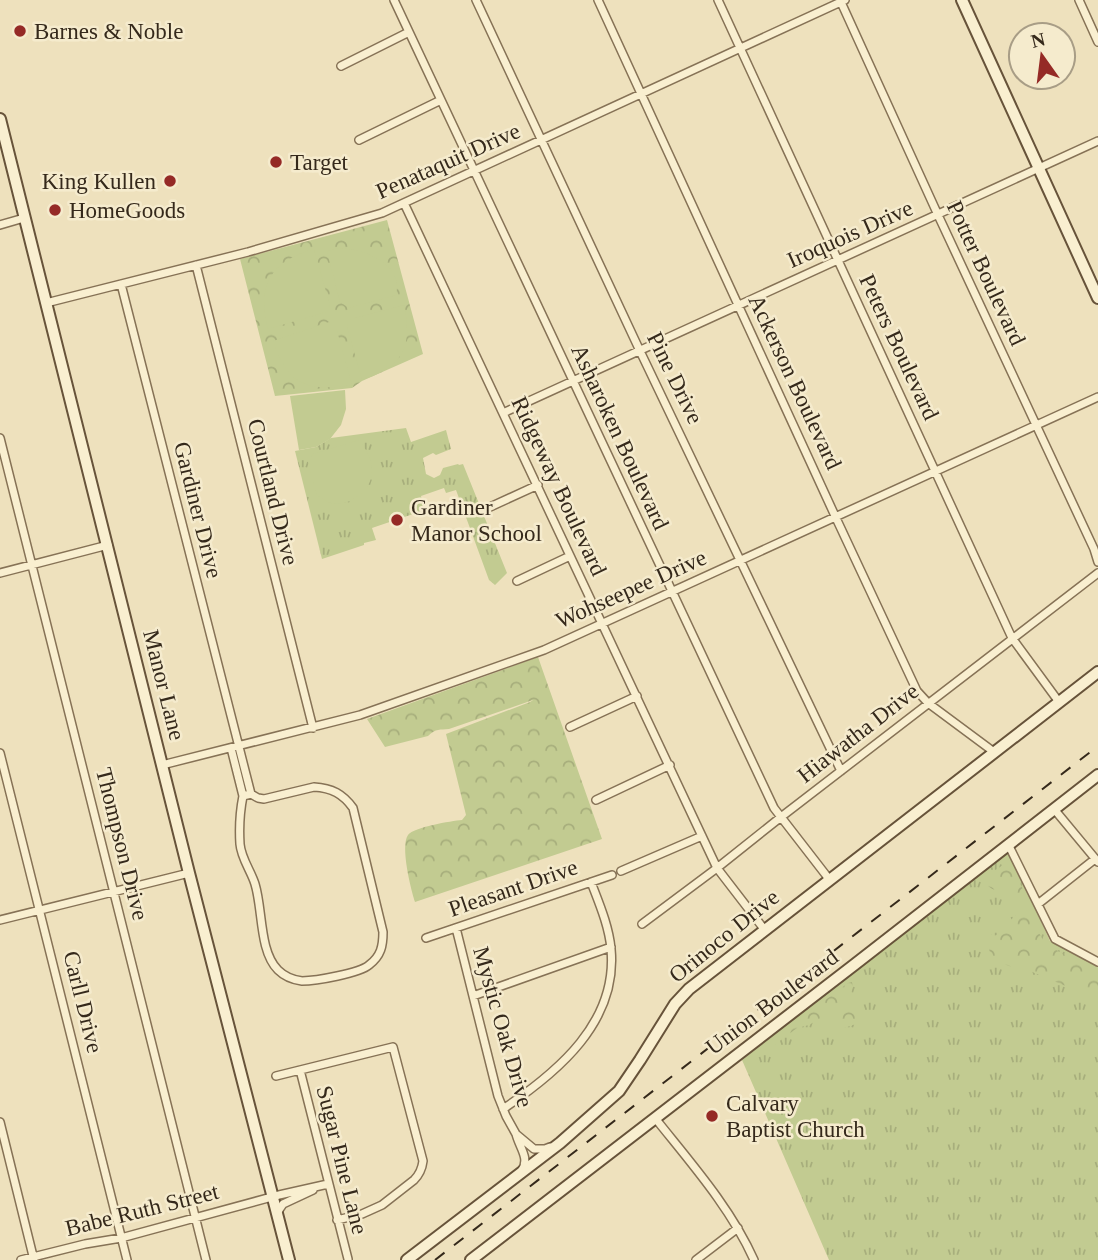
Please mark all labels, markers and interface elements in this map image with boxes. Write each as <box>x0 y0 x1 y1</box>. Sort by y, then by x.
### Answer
place label: Barnes & Noble <box>34 19 183 44</box>
north arrow <box>1007 21 1077 91</box>
marker: Barnes & Noble <box>12 23 28 39</box>
text: N <box>1029 28 1047 52</box>
street label: Penataquit Drive <box>372 118 524 204</box>
place label: Target <box>290 150 349 175</box>
marker: Target <box>268 154 284 170</box>
place label: King Kullen <box>42 169 156 194</box>
marker: King Kullen <box>162 173 178 189</box>
street label: Iroquois Drive <box>783 195 917 273</box>
street label: Potter Boulevard <box>942 197 1031 350</box>
place label: HomeGoods <box>69 198 185 223</box>
marker: HomeGoods <box>47 202 63 218</box>
street label: Peters Boulevard <box>854 270 944 424</box>
street label: Ackerson Boulevard <box>744 291 847 474</box>
street label: Pine Drive <box>642 328 708 428</box>
street label: Asharoken Boulevard <box>566 341 674 534</box>
street label: Ridgeway Boulevard <box>507 392 612 580</box>
street label: Courtland Drive <box>243 416 303 568</box>
street label: Gardiner Drive <box>169 439 227 581</box>
place label: Gardiner Manor School <box>411 495 542 546</box>
marker: Gardiner Manor School <box>389 512 405 528</box>
street label: Wohseepee Drive <box>552 545 710 633</box>
street label: Manor Lane <box>138 627 190 743</box>
street label: Hiawatha Drive <box>793 678 923 788</box>
street label: Thompson Drive <box>91 765 153 923</box>
street label: Pleasant Drive <box>445 854 581 922</box>
street label: Orinoco Drive <box>664 884 784 988</box>
street label: Mystic Oak Drive <box>468 944 538 1110</box>
street label: Union Boulevard <box>701 944 843 1060</box>
street label: Carll Drive <box>58 948 108 1056</box>
street label: Sugar Pine Lane <box>311 1083 373 1237</box>
place label: Calvary Baptist Church <box>726 1091 865 1142</box>
marker: Calvary Baptist Church <box>704 1108 720 1124</box>
street label: Babe Ruth Street <box>63 1179 222 1241</box>

